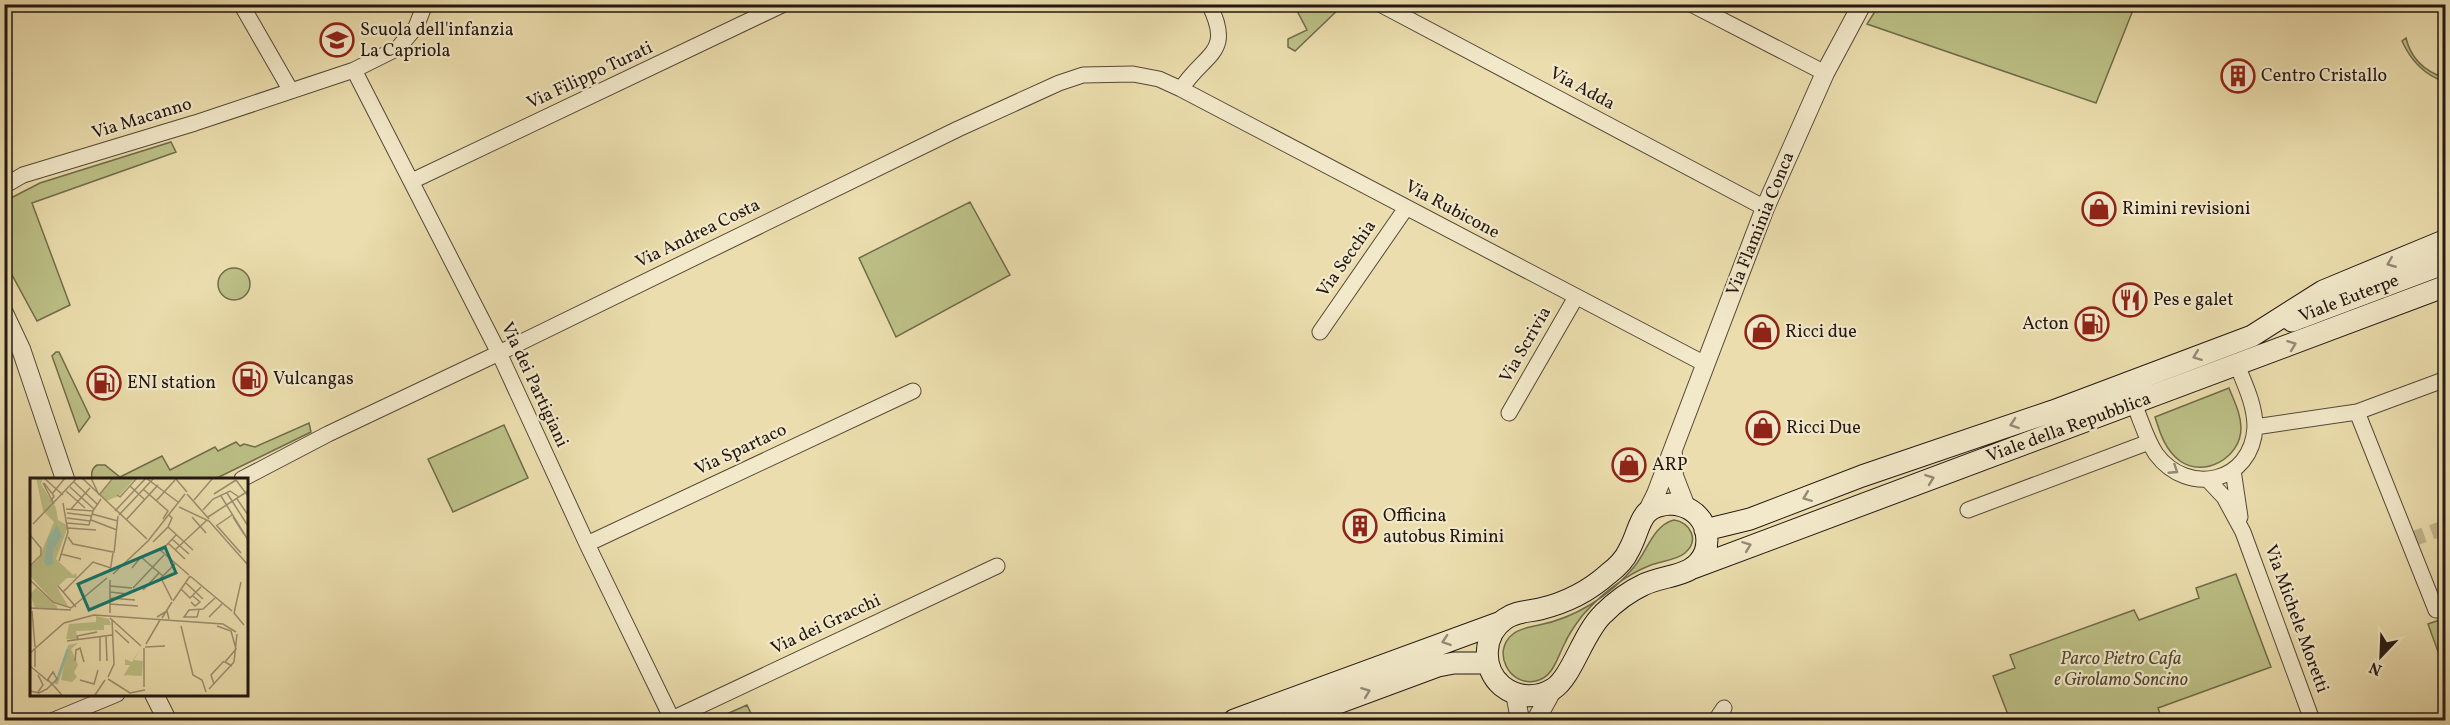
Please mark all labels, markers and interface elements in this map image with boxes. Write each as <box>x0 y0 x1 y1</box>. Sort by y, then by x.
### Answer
place label: Scuola dell'infanzia La Capriola <box>360 18 514 64</box>
school or university icon: Scuola dell'infanzia La Capriola <box>319 22 355 58</box>
street label: Via Filippo Turati <box>523 36 657 116</box>
building icon: Centro Cristallo <box>2220 58 2256 94</box>
street label: Via Adda <box>1545 61 1619 117</box>
place label: Centro Cristallo <box>2261 64 2387 89</box>
street label: Via Macanno <box>89 92 195 146</box>
street label: Via Flaminia Conca <box>1721 148 1801 300</box>
street label: Via Rubicone <box>1400 175 1504 245</box>
shop icon: Rimini revisioni <box>2081 191 2117 227</box>
street label: Via Andrea Costa <box>631 193 765 275</box>
place label: Rimini revisioni <box>2122 197 2251 222</box>
street label: Via Secchia <box>1311 215 1383 302</box>
one-way arrow <box>2387 256 2398 268</box>
street label: Viale Euterpe <box>2295 268 2403 330</box>
restaurant icon: Pes e galet <box>2112 282 2148 318</box>
place label: Pes e galet <box>2153 288 2233 313</box>
street label: Via Scrivia <box>1494 302 1558 388</box>
fuel station icon: Acton <box>2074 306 2110 342</box>
place label: Acton <box>2022 312 2069 337</box>
shop icon: Ricci due <box>1744 314 1780 350</box>
street label: Via dei Partigiani <box>494 318 574 452</box>
place label: Ricci due <box>1785 320 1857 345</box>
one-way arrow <box>2286 339 2297 352</box>
one-way arrow <box>2192 349 2203 362</box>
fuel station icon: Vulcangas <box>232 361 268 397</box>
fuel station icon: ENI station <box>86 365 122 401</box>
place label: Vulcangas <box>273 367 354 392</box>
place label: ENI station <box>127 371 216 396</box>
street label: Viale della Repubblica <box>1983 387 2155 469</box>
shop icon: Ricci Due <box>1745 410 1781 446</box>
place label: Ricci Due <box>1786 416 1861 441</box>
one-way arrow <box>2010 417 2020 430</box>
street label: Via Spartaco <box>691 418 791 482</box>
shop icon: ARP <box>1611 447 1647 483</box>
place label: ARP <box>1652 453 1687 478</box>
one-way arrow <box>2168 463 2179 474</box>
one-way arrow <box>1924 473 1935 486</box>
inset map <box>30 478 248 695</box>
one-way arrow <box>1802 490 1813 502</box>
place label: Officina autobus Rimini <box>1383 504 1504 550</box>
building icon: Officina autobus Rimini <box>1342 508 1378 544</box>
one-way arrow <box>1742 541 1752 554</box>
street label: Via Michele Moretti <box>2258 541 2334 697</box>
street label: Via dei Gracchi <box>767 589 885 661</box>
north arrow <box>2351 626 2411 686</box>
one-way arrow <box>1441 633 1452 646</box>
park label: Parco Pietro Cafa e Girolamo Soncino <box>2054 647 2188 693</box>
text: N <box>2366 655 2386 680</box>
one-way arrow <box>1360 687 1371 699</box>

